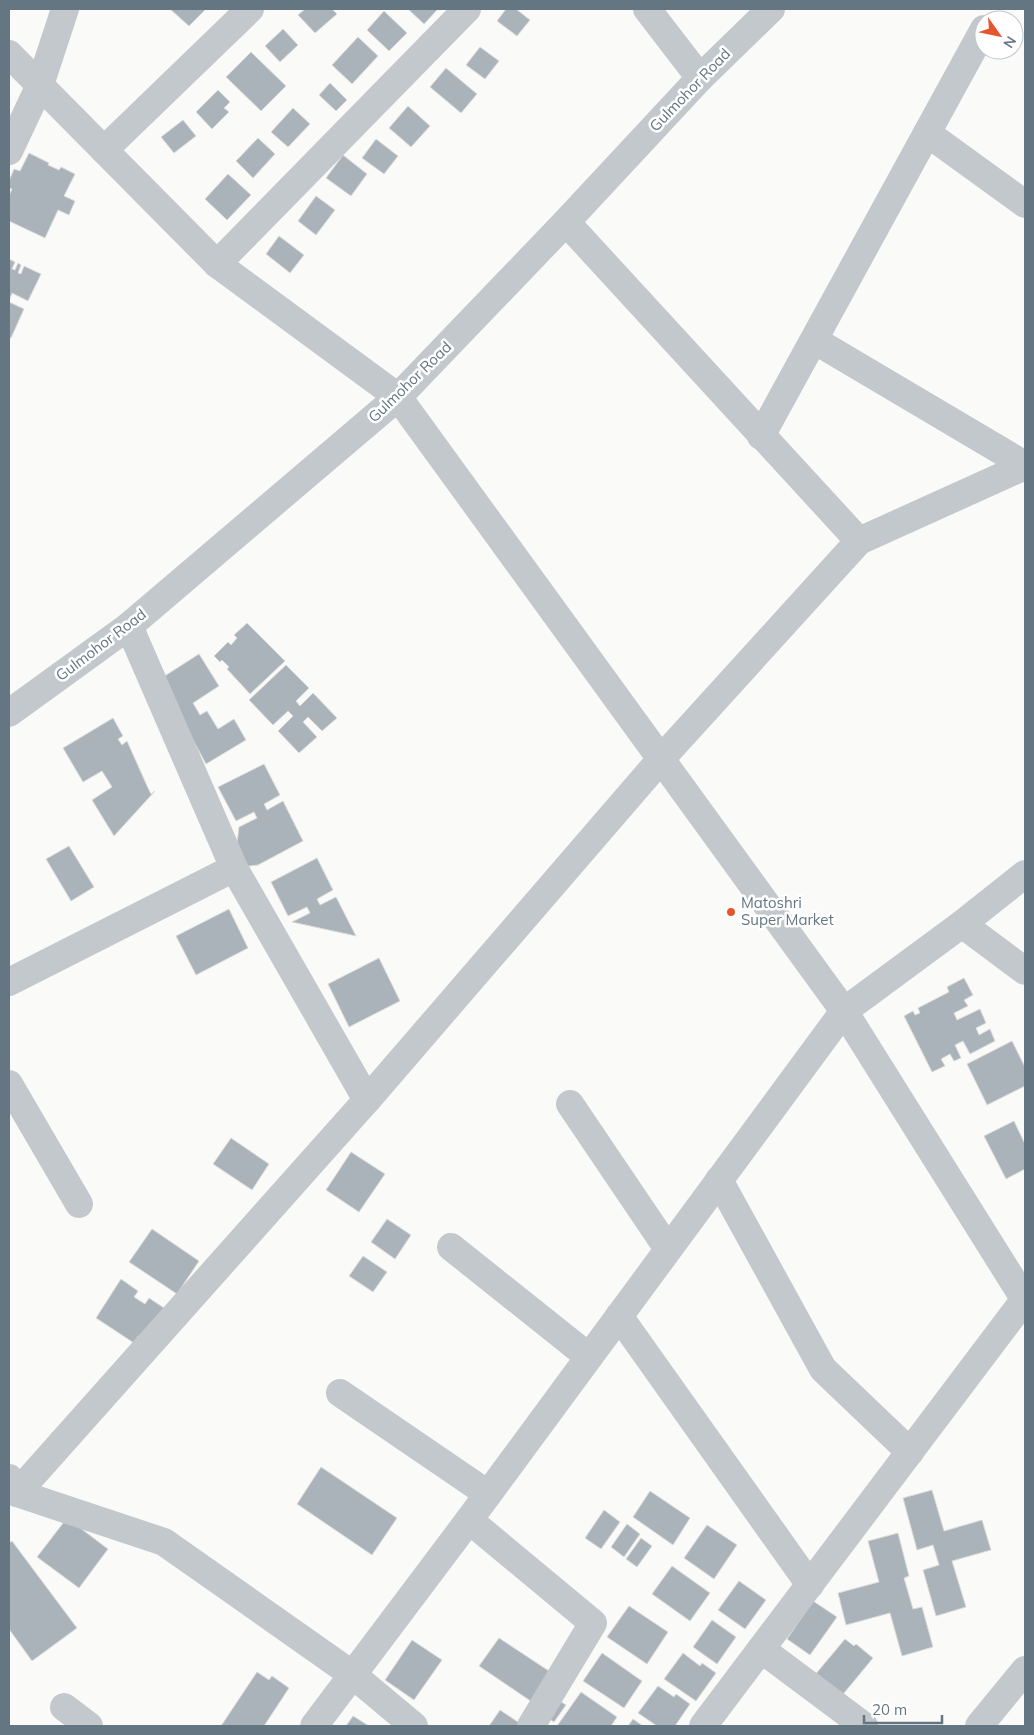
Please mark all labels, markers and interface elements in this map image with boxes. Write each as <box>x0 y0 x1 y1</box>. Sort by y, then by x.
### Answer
north arrow <box>974 10 1024 60</box>
text: N <box>999 33 1020 51</box>
street label: Gulmohor Road <box>645 44 734 135</box>
street label: Gulmohor Road <box>364 337 455 426</box>
street label: Gulmohor Road <box>52 604 150 685</box>
place label: Matoshri Super Market <box>741 893 834 929</box>
marker: Matoshri Super Market <box>725 906 737 918</box>
scale bar <box>864 1692 942 1724</box>
text: 20 m <box>872 1700 907 1719</box>

